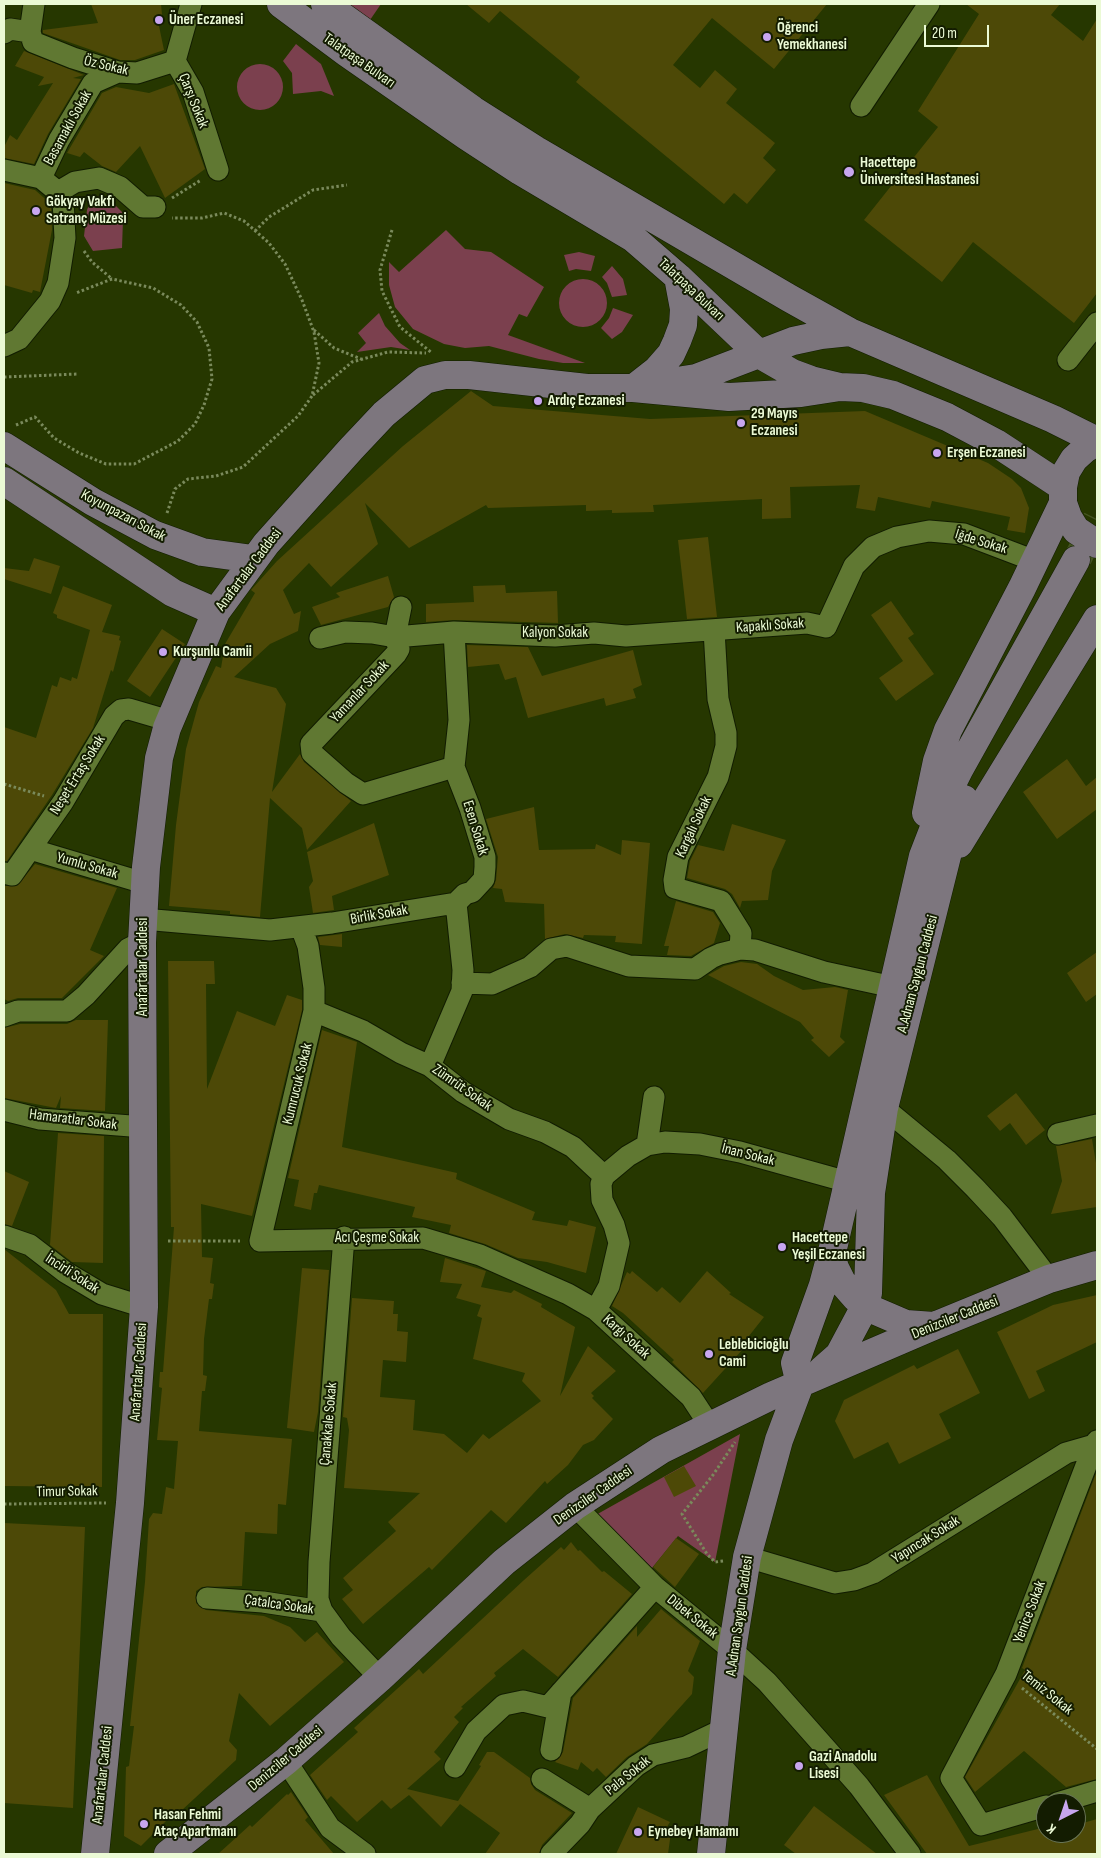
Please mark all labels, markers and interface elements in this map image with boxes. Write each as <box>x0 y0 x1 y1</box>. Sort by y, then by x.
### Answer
place label: Üner Eczanesi <box>169 11 243 29</box>
marker: Üner Eczanesi <box>153 14 165 26</box>
scale bar <box>926 15 991 47</box>
place label: Öğrenci Yemekhanesi <box>777 19 847 54</box>
text: 20 m <box>932 24 957 43</box>
street label: Talatpaşa Bulvarı <box>320 30 398 92</box>
marker: Öğrenci Yemekhanesi <box>761 31 773 43</box>
street label: Öz Sokak <box>82 52 130 80</box>
street label: Çarşı Sokak <box>174 71 212 131</box>
street label: Basamaklı Sokak <box>40 88 96 168</box>
place label: Hacettepe Üniversitesi Hastanesi <box>860 154 979 189</box>
marker: Hacettepe Üniversitesi Hastanesi <box>842 165 856 179</box>
place label: Gökyay Vakfı Satranç Müzesi <box>46 193 127 228</box>
marker: Gökyay Vakfı Satranç Müzesi <box>30 205 42 217</box>
street label: Talatpaşa Bulvarı <box>654 255 728 325</box>
place label: Ardıç Eczanesi <box>548 392 624 410</box>
marker: Ardıç Eczanesi <box>532 395 544 407</box>
place label: 29 Mayıs Eczanesi <box>751 405 798 440</box>
marker: 29 Mayıs Eczanesi <box>735 417 747 429</box>
place label: Erşen Eczanesi <box>947 444 1026 462</box>
marker: Erşen Eczanesi <box>931 447 943 459</box>
street label: Koyunpazarı Sokak <box>77 486 169 546</box>
street label: Anafartalar Caddesi <box>212 525 286 615</box>
street label: İğde Sokak <box>953 526 1009 558</box>
street label: Kapaklı Sokak <box>735 615 805 637</box>
street label: Kalyon Sokak <box>522 624 588 642</box>
place label: Kurşunlu Camii <box>173 643 252 661</box>
marker: Kurşunlu Camii <box>157 646 169 658</box>
street label: Yamanlar Sokak <box>327 657 393 727</box>
street label: Neşet Ertaş Sokak <box>46 732 110 818</box>
street label: Kargalı Sokak <box>672 793 716 861</box>
street label: Esen Sokak <box>458 798 492 858</box>
street label: Yumlu Sokak <box>54 849 120 883</box>
street label: Birlik Sokak <box>349 901 409 929</box>
street label: A.Adnan Saygun Caddesi <box>894 913 942 1035</box>
street label: Anafartalar Caddesi <box>134 918 152 1016</box>
street label: Kumrucuk Sokak <box>279 1041 317 1127</box>
street label: Zümrüt Sokak <box>428 1061 496 1115</box>
street label: Hamaratlar Sokak <box>28 1106 118 1134</box>
street label: İnan Sokak <box>720 1140 776 1170</box>
street label: Acı Çeşme Sokak <box>335 1229 419 1247</box>
place label: Hacettepe Yeşil Eczanesi <box>792 1229 865 1264</box>
marker: Hacettepe Yeşil Eczanesi <box>776 1241 788 1253</box>
street label: İncirli Sokak <box>42 1250 102 1298</box>
street label: Denizciler Caddesi <box>909 1292 1001 1344</box>
street label: Kargı Sokak <box>599 1311 653 1363</box>
street label: Anafartalar Caddesi <box>127 1322 151 1422</box>
place label: Leblebicioğlu Cami <box>719 1336 789 1371</box>
marker: Leblebicioğlu Cami <box>703 1348 715 1360</box>
street label: Çanakkale Sokak <box>316 1382 342 1466</box>
street label: Denizciler Caddesi <box>550 1462 636 1530</box>
street label: Timur Sokak <box>36 1482 98 1502</box>
street label: Yapıncak Sokak <box>889 1512 963 1568</box>
street label: A.Adnan Saygun Caddesi <box>723 1555 757 1677</box>
street label: Yenice Sokak <box>1010 1578 1050 1646</box>
street label: Çatalca Sokak <box>243 1591 315 1619</box>
street label: Dibek Sokak <box>663 1591 721 1643</box>
street label: Temiz Sokak <box>1018 1667 1076 1719</box>
street label: Denizciler Caddesi <box>245 1723 327 1795</box>
street label: Anafartalar Caddesi <box>89 1725 117 1825</box>
place label: Gazi Anadolu Lisesi <box>809 1748 877 1783</box>
street label: Pala Sokak <box>602 1752 654 1800</box>
marker: Gazi Anadolu Lisesi <box>793 1760 805 1772</box>
north arrow <box>1036 1793 1086 1843</box>
place label: Hasan Fehmi Ataç Apartmanı <box>154 1806 236 1841</box>
marker: Hasan Fehmi Ataç Apartmanı <box>138 1818 150 1830</box>
text: K <box>1043 1820 1060 1838</box>
place label: Eynebey Hamamı <box>648 1823 738 1841</box>
marker: Eynebey Hamamı <box>632 1826 644 1838</box>

